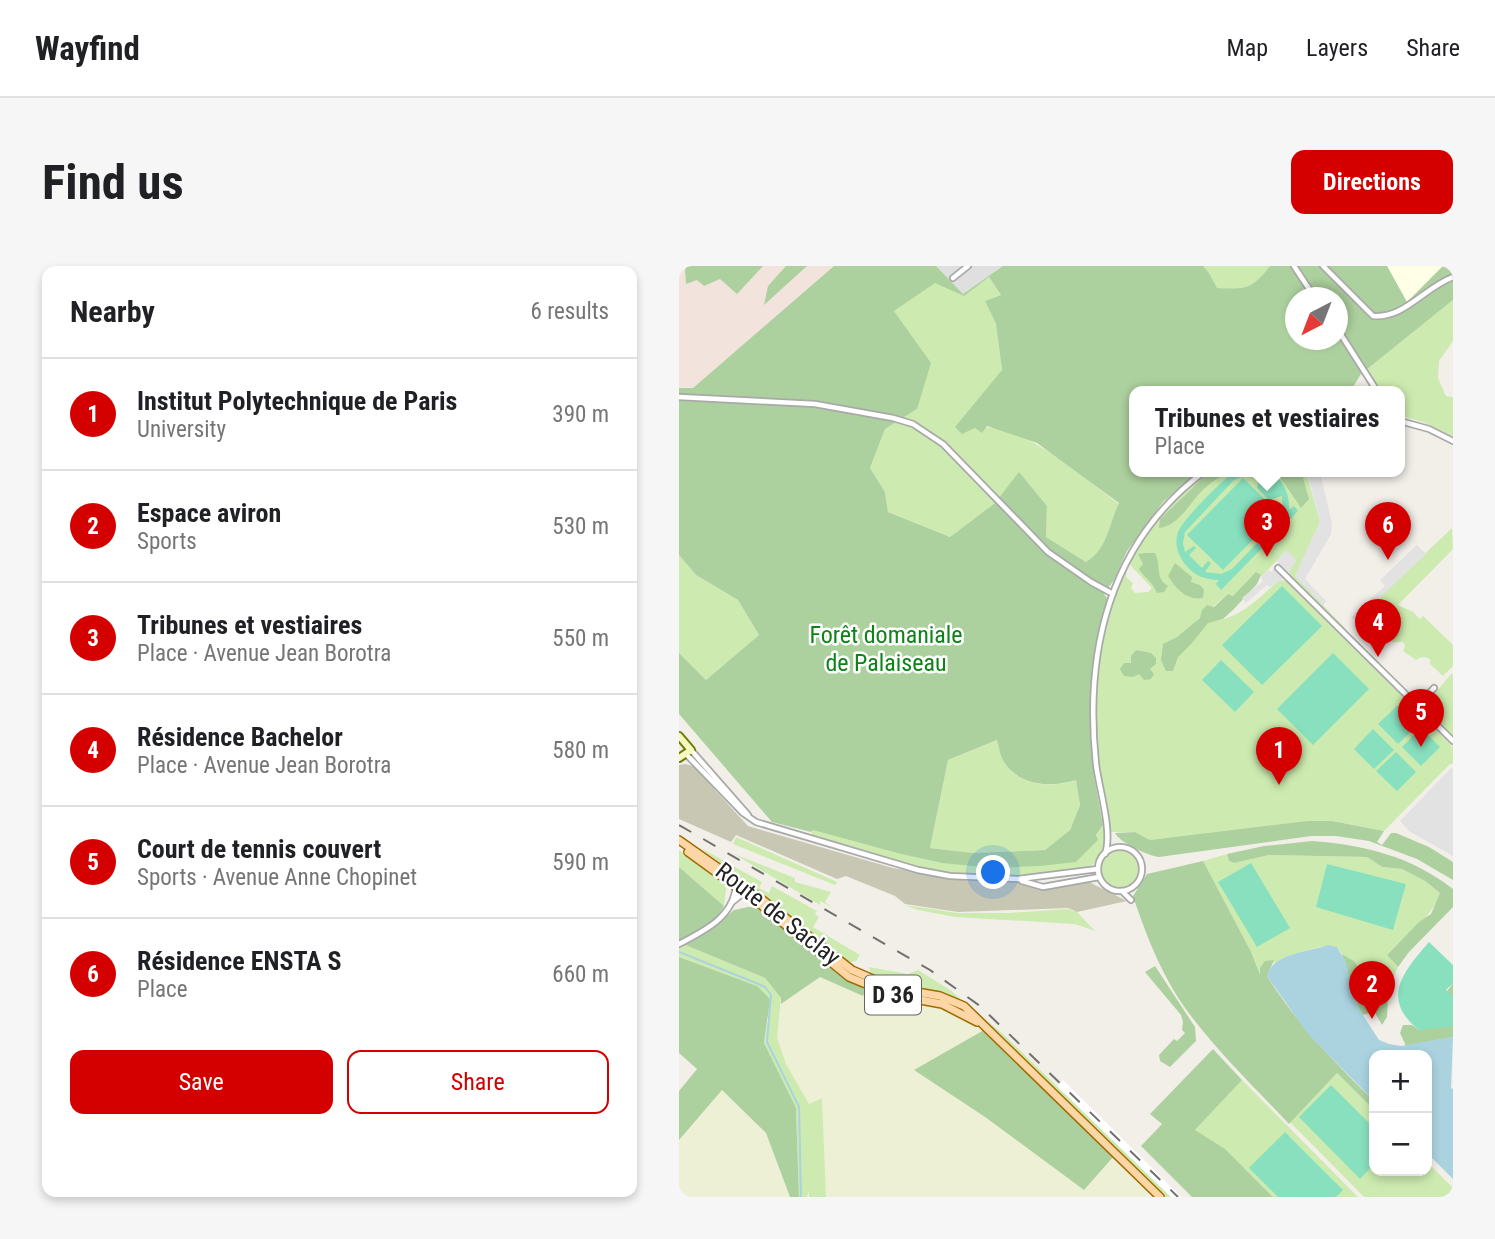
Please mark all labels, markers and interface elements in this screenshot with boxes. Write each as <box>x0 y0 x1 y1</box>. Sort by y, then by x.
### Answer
text: Wayfind <box>35 29 140 68</box>
text: Map <box>1227 34 1268 62</box>
text: Layers <box>1306 34 1368 62</box>
text: Share <box>1406 34 1460 62</box>
button: Directions <box>1291 150 1453 214</box>
text: Find us <box>42 154 184 211</box>
north arrow <box>1285 287 1348 350</box>
text: Nearby <box>70 294 155 329</box>
text: 6 results <box>531 298 609 325</box>
text: Institut Polytechnique de Paris <box>137 386 457 416</box>
popup <box>1129 386 1405 477</box>
text: 1 <box>87 401 99 428</box>
text: 390 m <box>552 401 609 428</box>
text: Tribunes et vestiaires <box>1154 403 1380 433</box>
text: University <box>137 416 226 443</box>
text: Place <box>1154 433 1205 460</box>
text: Espace aviron <box>137 498 281 528</box>
pin: 3 <box>1244 499 1290 557</box>
pin: 6 <box>1365 502 1411 560</box>
text: 2 <box>87 513 99 540</box>
text: 530 m <box>552 513 609 540</box>
text: Sports <box>137 528 197 555</box>
pin: 4 <box>1355 599 1401 657</box>
text: Tribunes et vestiaires <box>137 610 362 640</box>
park label: Forêt domaniale de Palaiseau <box>809 621 963 677</box>
text: 3 <box>87 625 99 652</box>
text: 550 m <box>552 625 609 652</box>
text: Place · Avenue Jean Borotra <box>137 640 391 667</box>
pin: 5 <box>1398 689 1444 747</box>
text: Résidence Bachelor <box>137 722 343 752</box>
pin: 1 <box>1256 727 1302 785</box>
text: 4 <box>87 737 99 764</box>
text: 580 m <box>552 737 609 764</box>
text: Place · Avenue Jean Borotra <box>137 752 391 779</box>
text: Court de tennis couvert <box>137 834 381 864</box>
text: 5 <box>87 849 99 876</box>
text: 590 m <box>552 849 609 876</box>
your location <box>976 855 1010 889</box>
street label: Route de Saclay <box>710 857 846 971</box>
text: Sports · Avenue Anne Chopinet <box>137 864 417 891</box>
text: Résidence ENSTA S <box>137 946 342 976</box>
text: 6 <box>87 961 99 988</box>
text: 660 m <box>552 961 609 988</box>
pin: 2 <box>1349 961 1395 1019</box>
road number: D 36 <box>865 975 921 1014</box>
text: Place <box>137 976 187 1003</box>
button: Save <box>70 1050 333 1114</box>
button: Share <box>347 1050 609 1114</box>
map controls <box>1369 1050 1432 1176</box>
button: + <box>1369 1050 1432 1113</box>
button: − <box>1369 1113 1432 1176</box>

